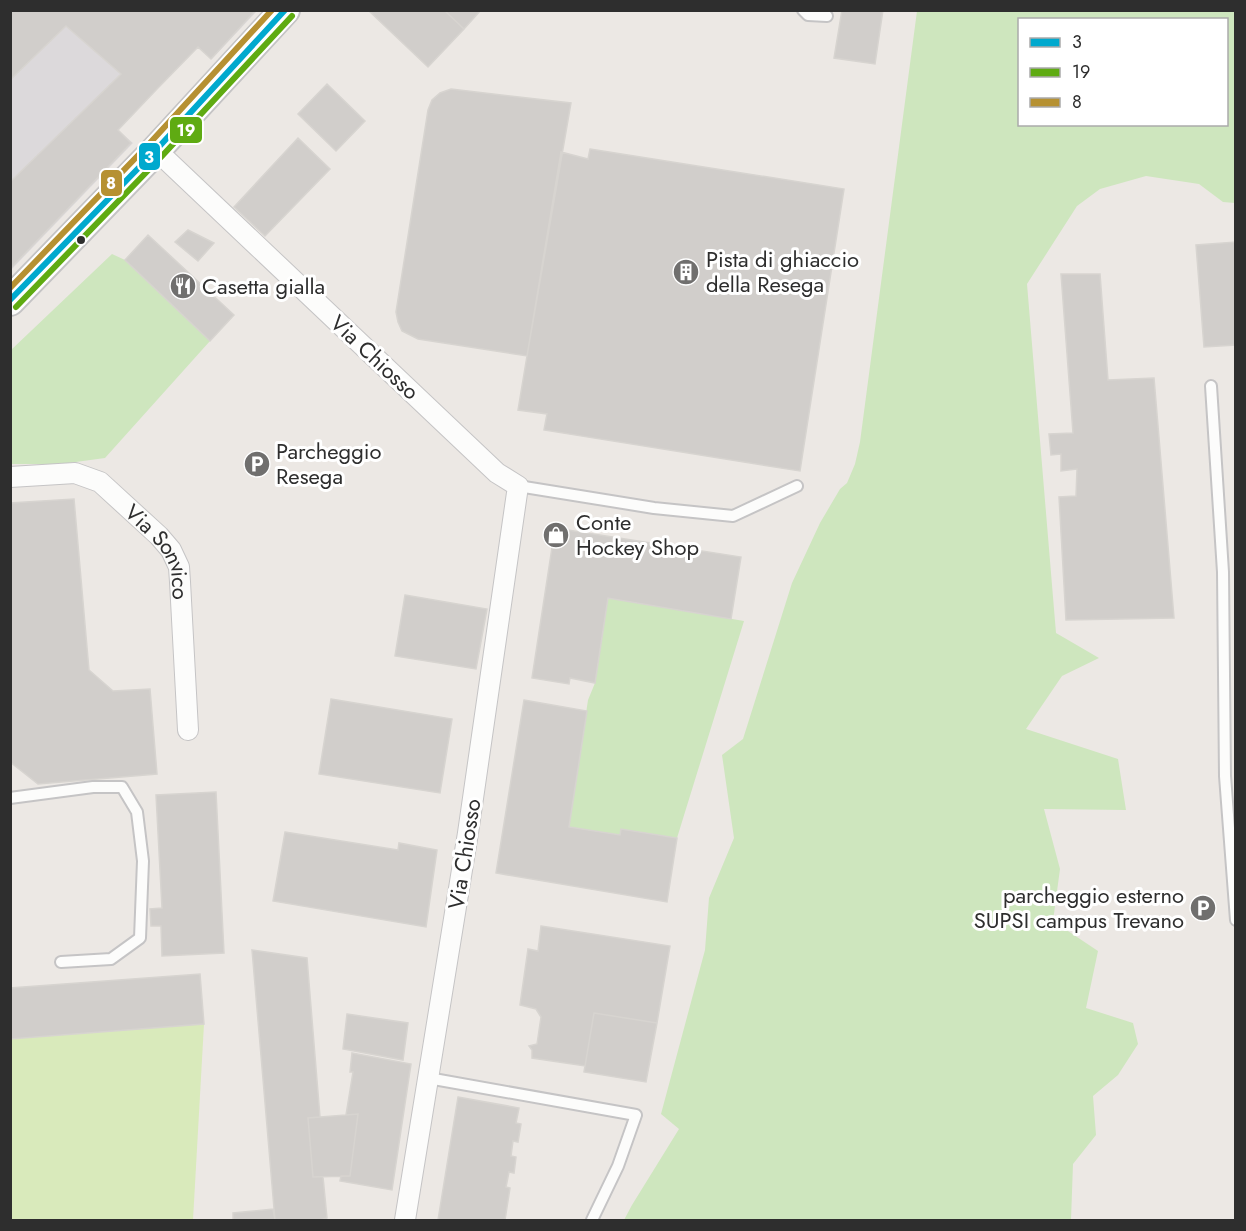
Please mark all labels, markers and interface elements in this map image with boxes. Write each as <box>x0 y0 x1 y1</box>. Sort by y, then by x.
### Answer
legend <box>1018 18 1228 126</box>
text: 3 <box>1072 29 1082 55</box>
text: 19 <box>1072 59 1090 85</box>
text: 8 <box>1072 89 1082 115</box>
line badge: 19 <box>169 116 203 144</box>
text: 19 <box>177 119 195 142</box>
line badge: 3 <box>138 142 161 171</box>
text: 3 <box>144 146 154 169</box>
line badge: 8 <box>100 169 123 197</box>
text: 8 <box>106 172 116 195</box>
unlabelled marker <box>75 234 87 246</box>
place label: Pista di ghiaccio della Resega <box>706 243 859 300</box>
building icon: Pista di ghiaccio della Resega <box>671 257 701 287</box>
place label: Casetta gialla <box>202 270 325 302</box>
restaurant icon: Casetta gialla <box>168 271 198 301</box>
street label: Via Chiosso <box>323 307 427 407</box>
place label: Parcheggio Resega <box>276 435 381 492</box>
parking icon: Parcheggio Resega <box>242 449 272 479</box>
street label: Via Sonvico <box>118 496 197 600</box>
place label: Conte Hockey Shop <box>576 506 699 563</box>
shop icon: Conte Hockey Shop <box>541 520 571 550</box>
street label: Via Chiosso <box>439 796 489 912</box>
place label: parcheggio esterno SUPSI campus Trevano <box>974 879 1184 936</box>
parking icon: parcheggio esterno SUPSI campus Trevano <box>1188 893 1218 923</box>

